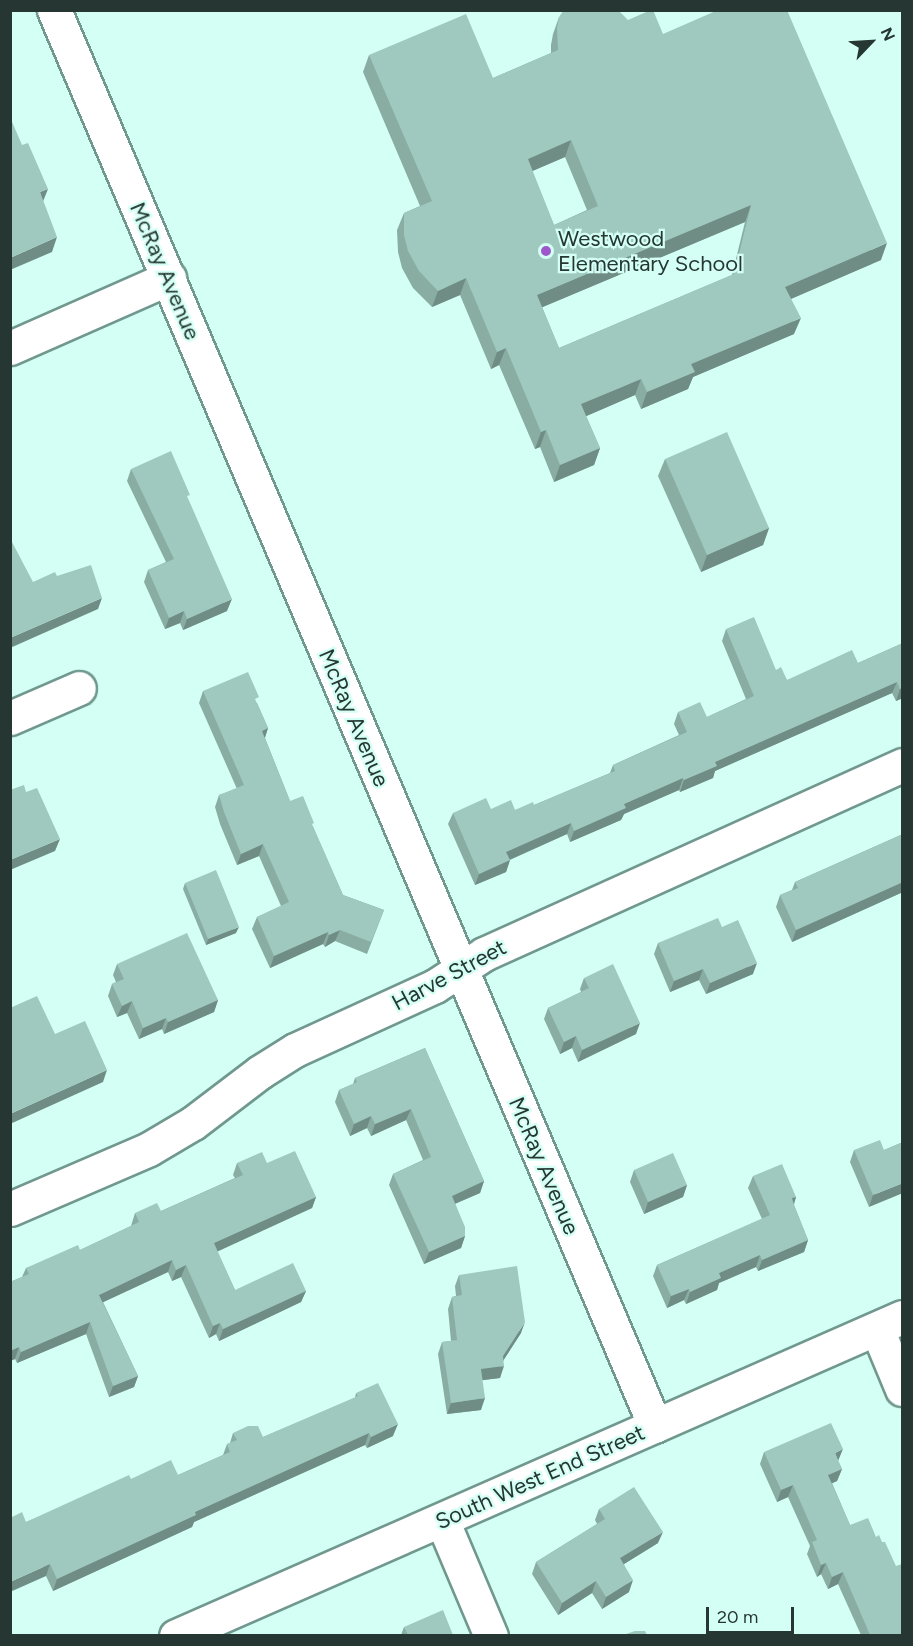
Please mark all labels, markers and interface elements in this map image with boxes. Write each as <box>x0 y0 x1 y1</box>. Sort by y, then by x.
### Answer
north arrow <box>841 12 901 72</box>
text: N <box>877 25 899 44</box>
street label: McRay Avenue <box>124 198 206 344</box>
place label: Westwood Elementary School <box>558 225 743 276</box>
marker: Westwood Elementary School <box>539 244 553 258</box>
street label: McRay Avenue <box>313 645 395 791</box>
street label: Harve Street <box>387 934 511 1016</box>
street label: McRay Avenue <box>503 1093 585 1239</box>
street label: South West End Street <box>431 1419 649 1535</box>
scale bar <box>709 1595 798 1633</box>
text: 20 m <box>717 1606 758 1628</box>

